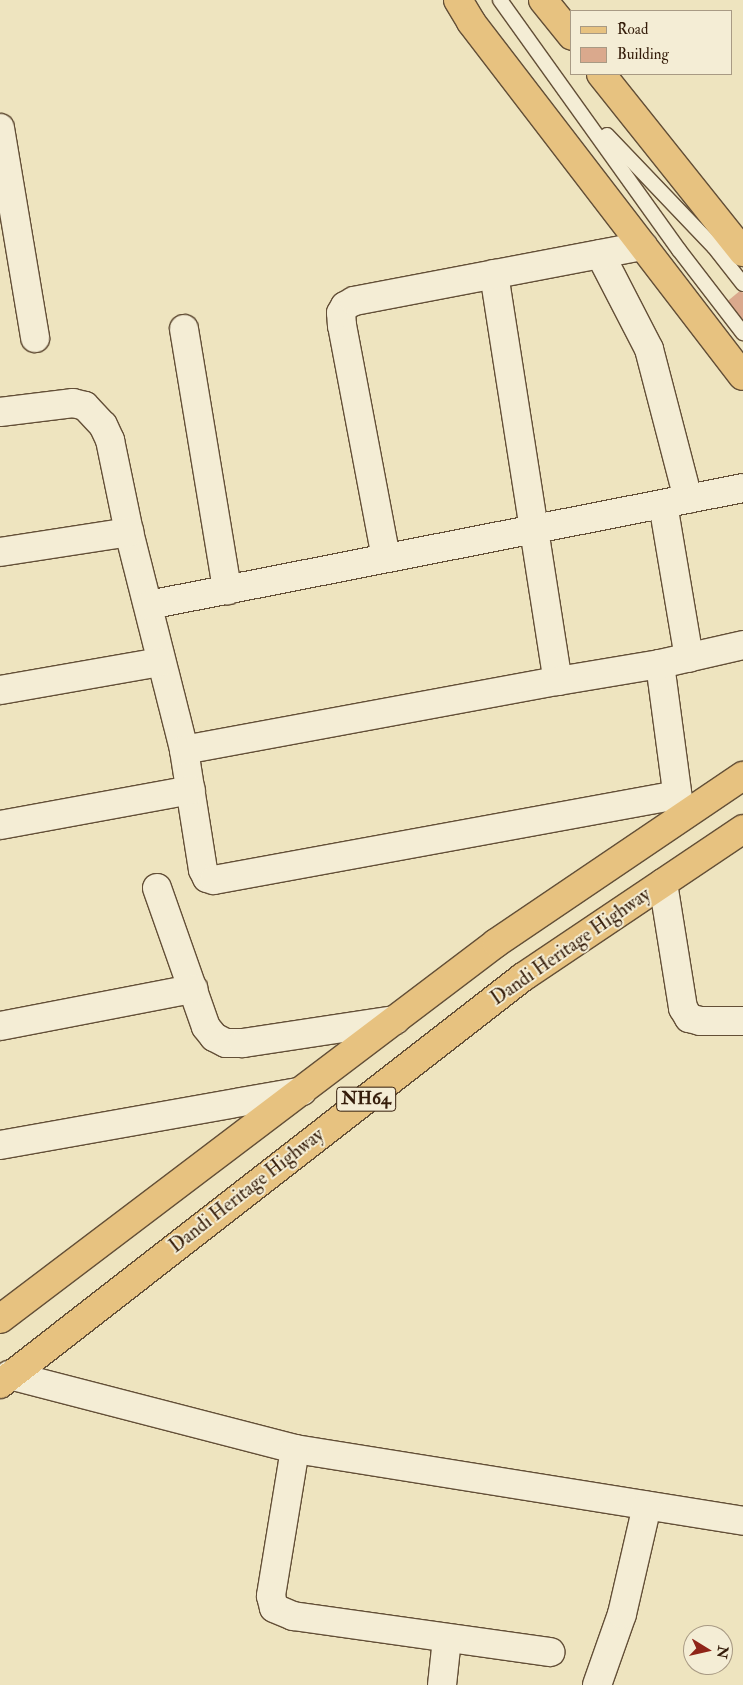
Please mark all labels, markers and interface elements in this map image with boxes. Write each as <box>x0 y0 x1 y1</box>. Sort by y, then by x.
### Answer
legend <box>570 10 733 75</box>
text: Road <box>617 20 648 39</box>
text: Building <box>617 45 669 64</box>
street label: Dandi Heritage Highway <box>487 883 655 1011</box>
road number: NH64 <box>336 1084 396 1114</box>
street label: Dandi Heritage Highway <box>165 1124 329 1258</box>
north arrow <box>683 1625 733 1675</box>
text: N <box>713 1645 732 1660</box>

